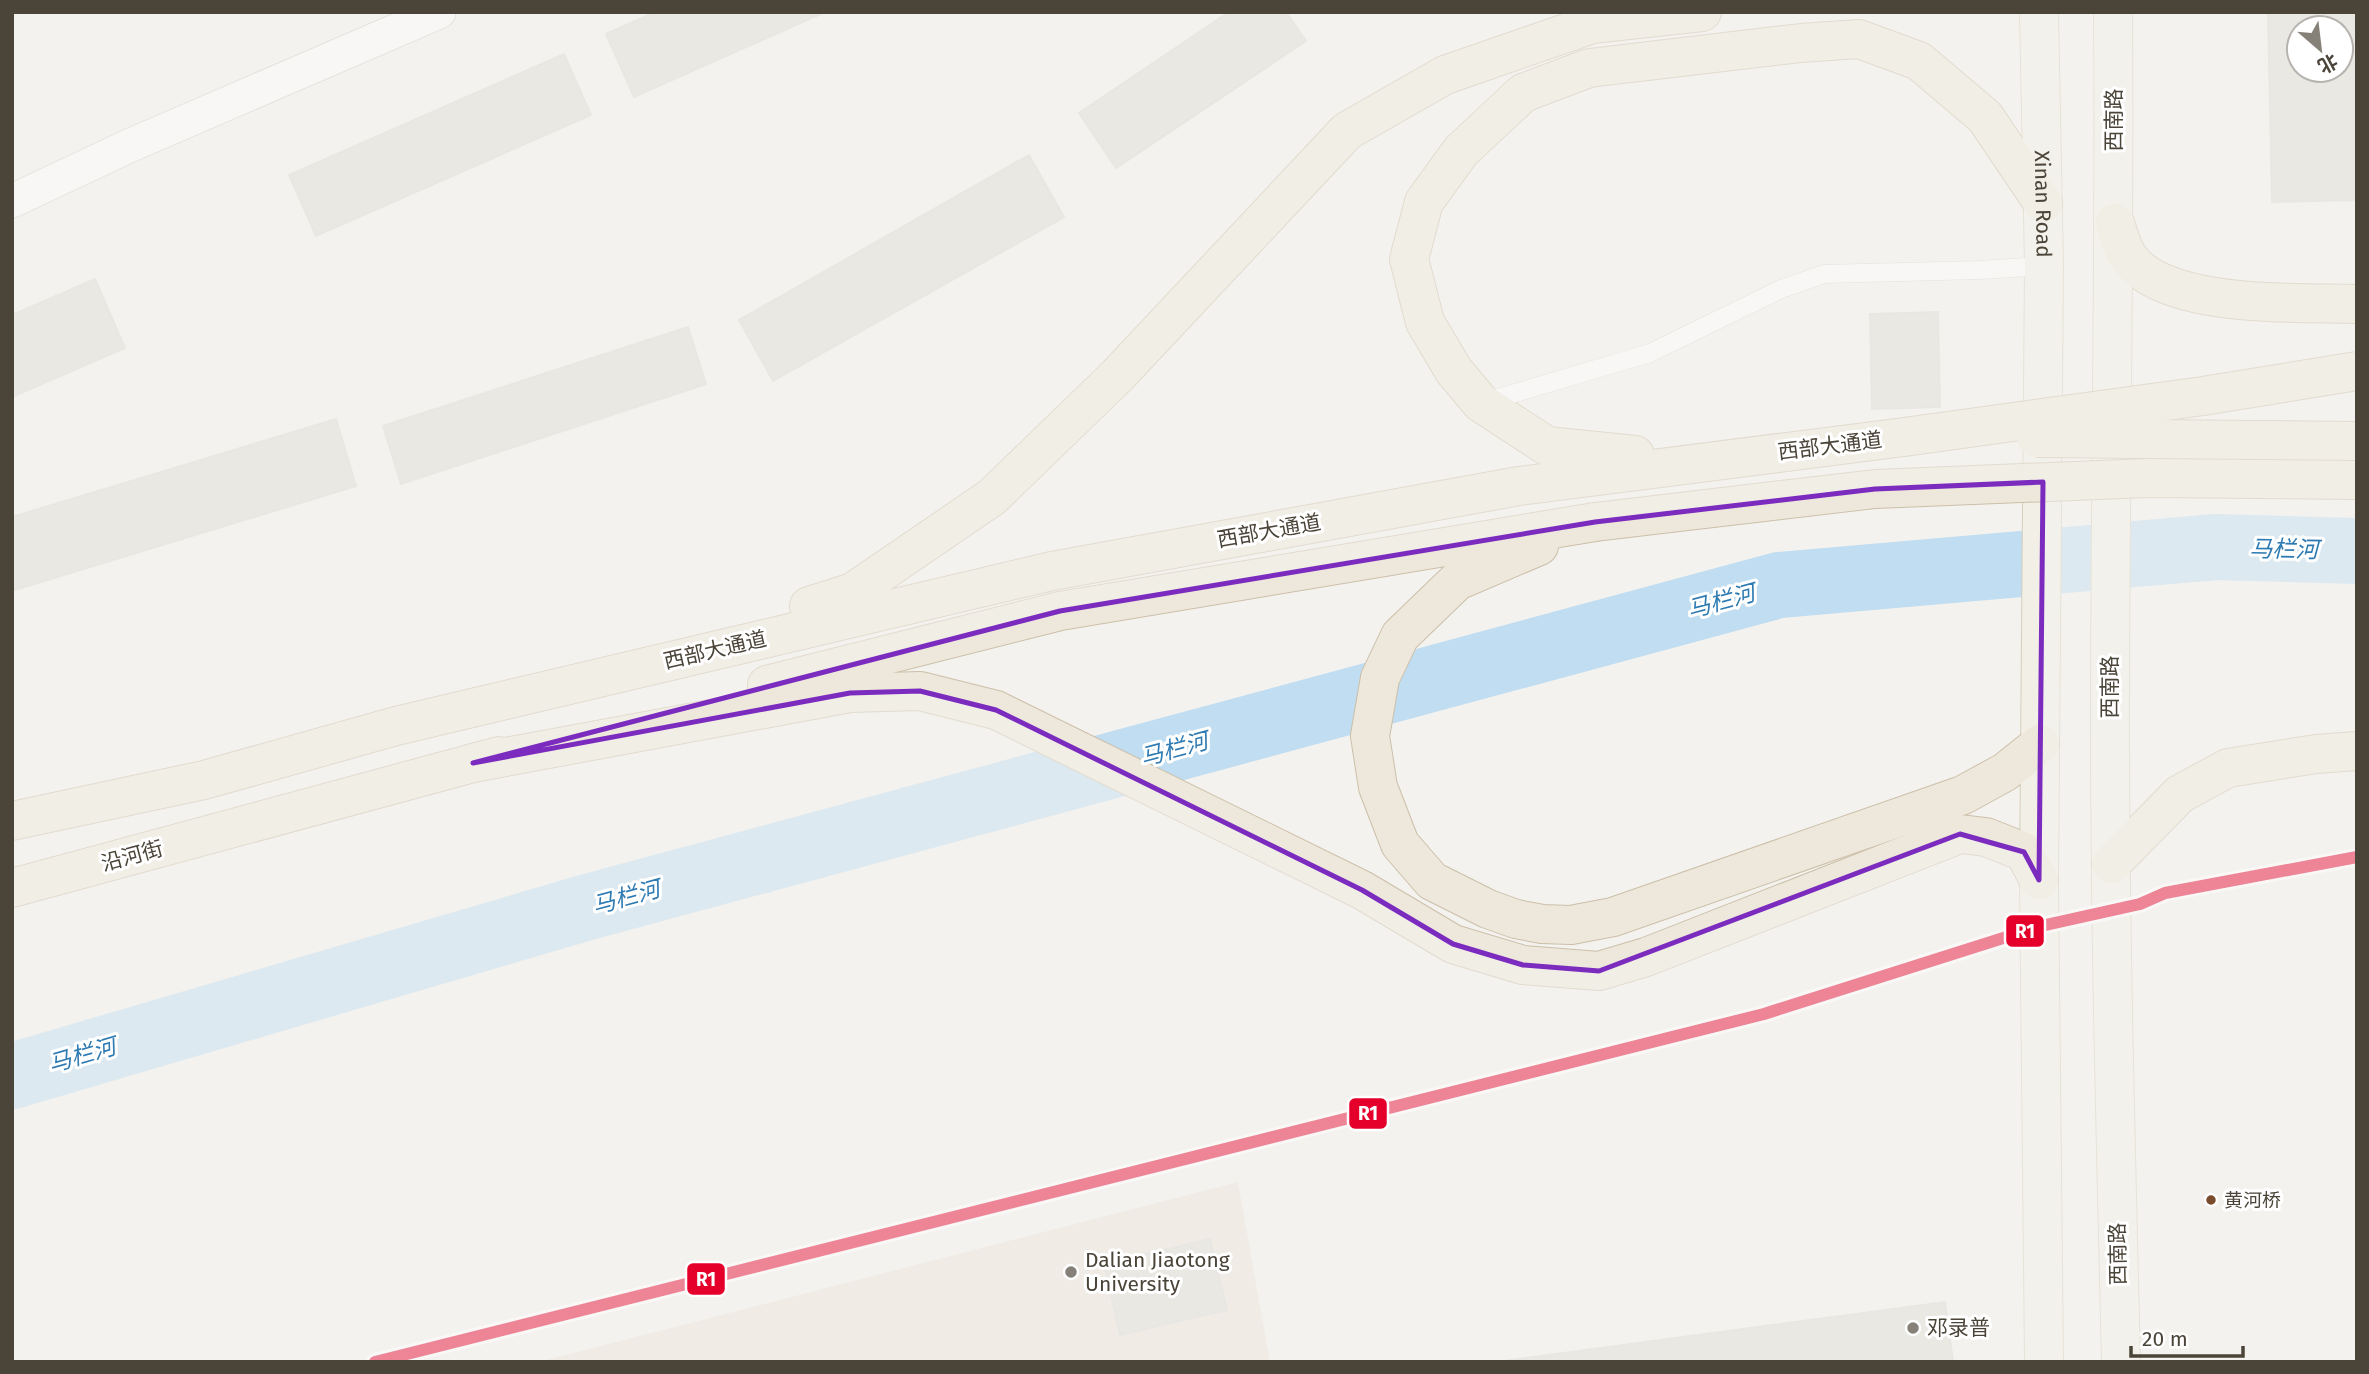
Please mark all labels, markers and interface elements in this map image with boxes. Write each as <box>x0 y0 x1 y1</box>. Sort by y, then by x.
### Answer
north arrow <box>2285 14 2355 84</box>
text: 北 <box>2314 49 2342 78</box>
street label: 西南路 <box>2101 89 2127 152</box>
street label: Xinan Road <box>2029 150 2057 258</box>
street label: 西部大通道 <box>1776 427 1884 465</box>
street label: 西部大通道 <box>1215 509 1323 553</box>
water label: 马栏河 <box>2249 534 2323 564</box>
water label: 马栏河 <box>1684 578 1762 623</box>
street label: 西部大通道 <box>661 626 769 674</box>
street label: 西南路 <box>2097 656 2123 719</box>
water label: 马栏河 <box>1137 726 1215 771</box>
street label: 沿河街 <box>98 835 166 877</box>
water label: 马栏河 <box>589 874 667 919</box>
line badge: R1 <box>2005 914 2045 948</box>
text: R1 <box>2015 920 2035 943</box>
water label: 马栏河 <box>45 1031 123 1078</box>
line badge: R1 <box>1348 1097 1388 1130</box>
text: R1 <box>1358 1102 1378 1125</box>
place label: 黄河桥 <box>2224 1189 2281 1212</box>
marker: 黄河桥 <box>2204 1193 2218 1207</box>
street label: 西南路 <box>2104 1222 2132 1286</box>
place label: Dalian Jiaotong University <box>1085 1247 1230 1297</box>
line badge: R1 <box>686 1262 726 1296</box>
marker: Dalian Jiaotong University <box>1063 1264 1079 1280</box>
text: R1 <box>696 1268 716 1291</box>
scale bar <box>2131 1314 2243 1358</box>
place label: 邓录普 <box>1927 1315 1990 1341</box>
marker: 邓录普 <box>1905 1320 1921 1336</box>
text: 20 m <box>2142 1326 2188 1352</box>

